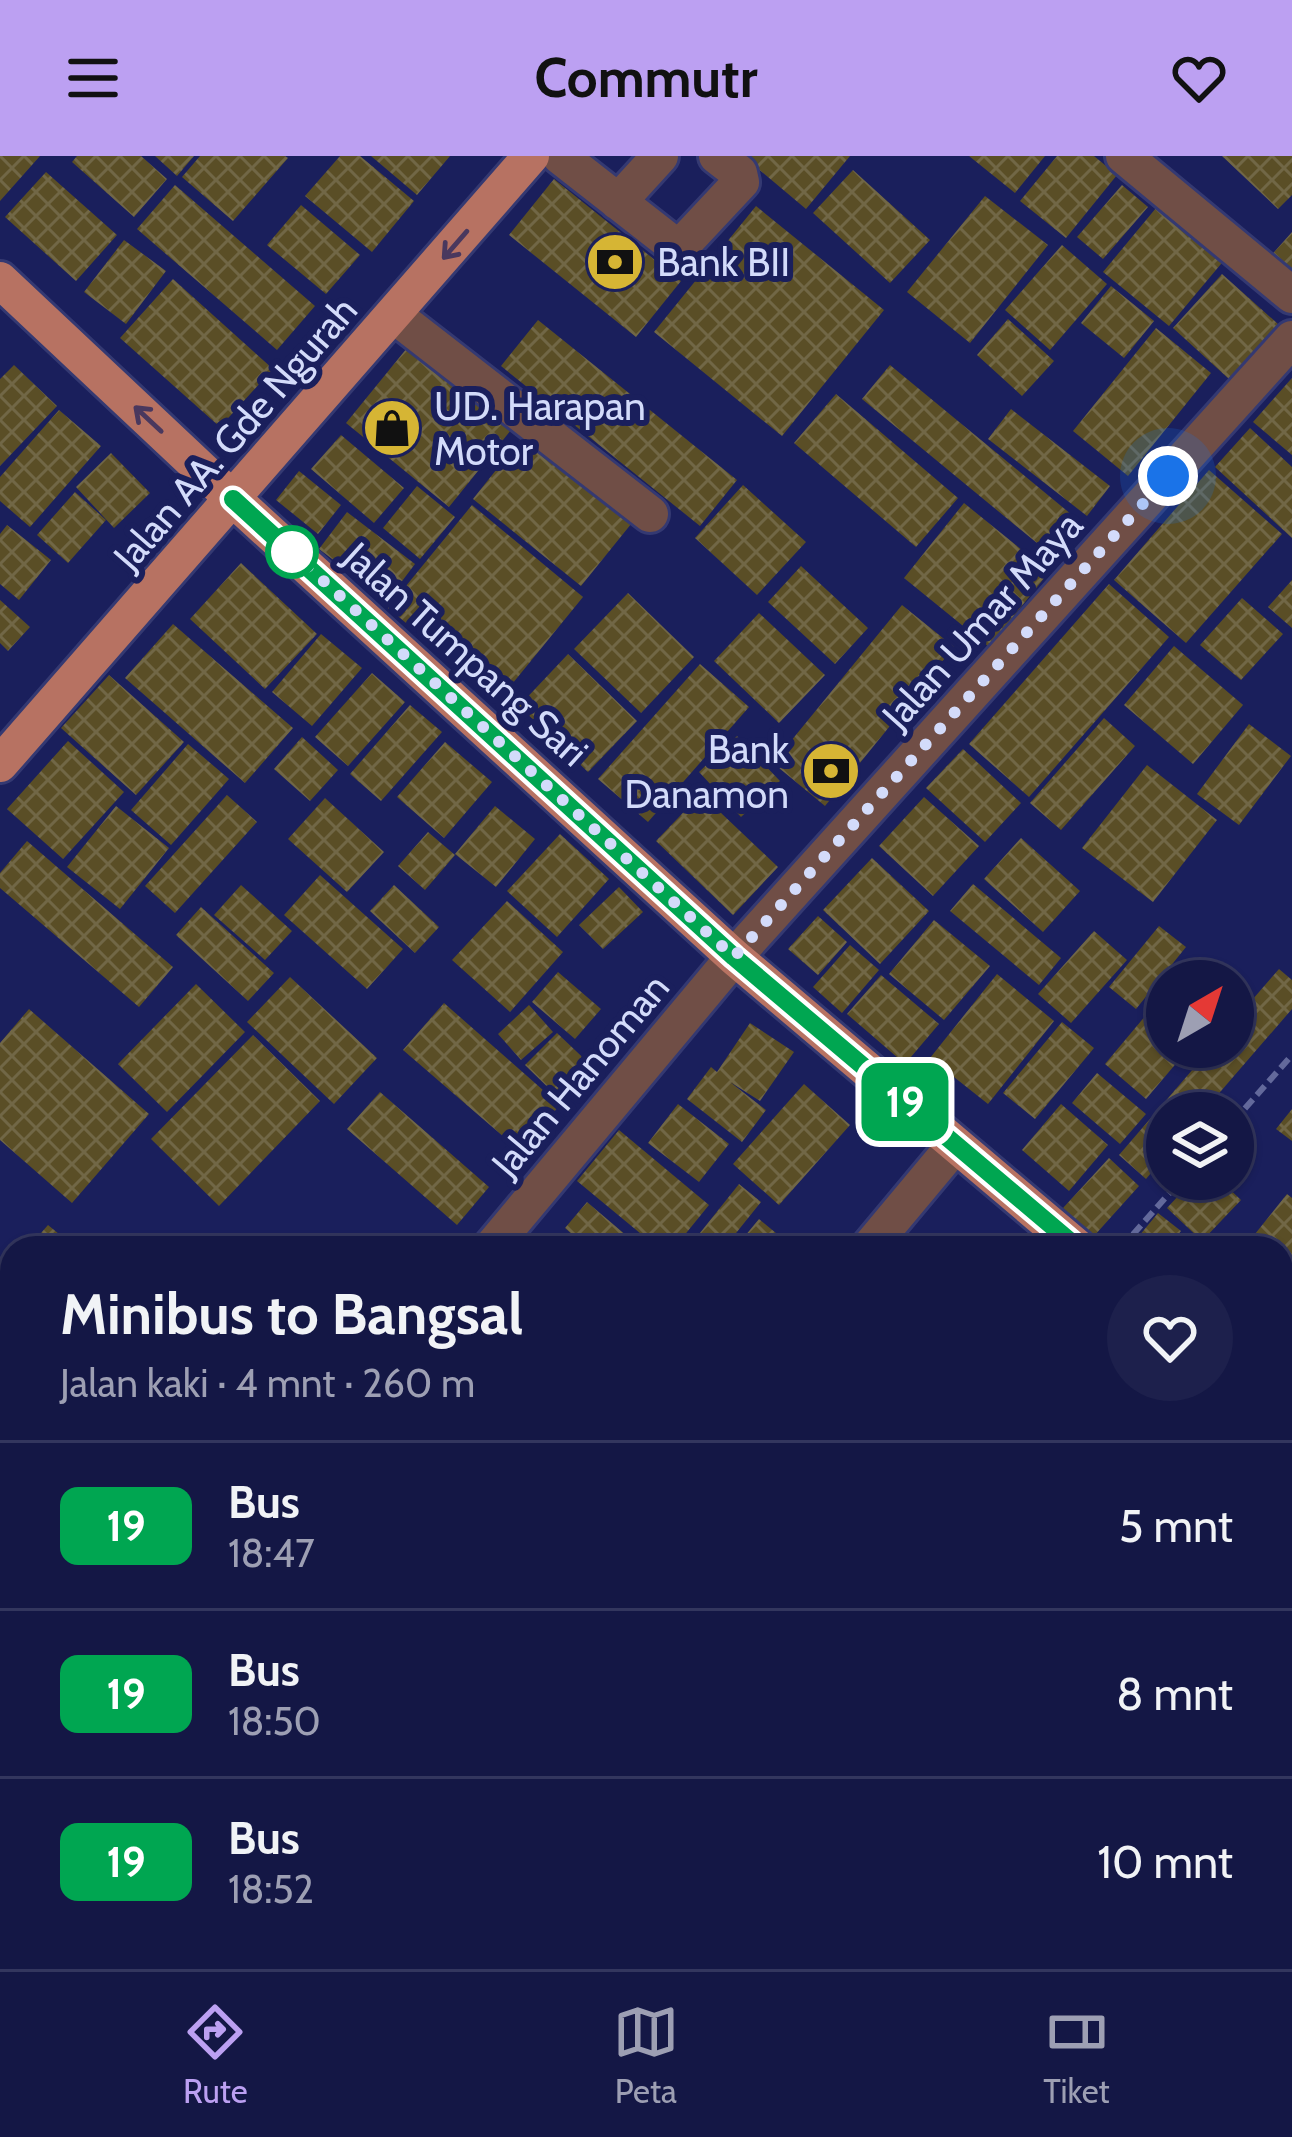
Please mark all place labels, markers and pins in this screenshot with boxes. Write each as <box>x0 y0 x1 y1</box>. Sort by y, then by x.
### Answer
bank icon: Bank BII <box>584 231 646 293</box>
place label: Bank BII <box>657 238 790 286</box>
place label: UD. Harapan Motor <box>434 382 646 475</box>
shop icon: UD. Harapan Motor <box>361 397 423 459</box>
unlabelled marker <box>267 527 317 577</box>
place label: Bank Danamon <box>624 725 790 818</box>
bank icon: Bank Danamon <box>800 740 862 802</box>

